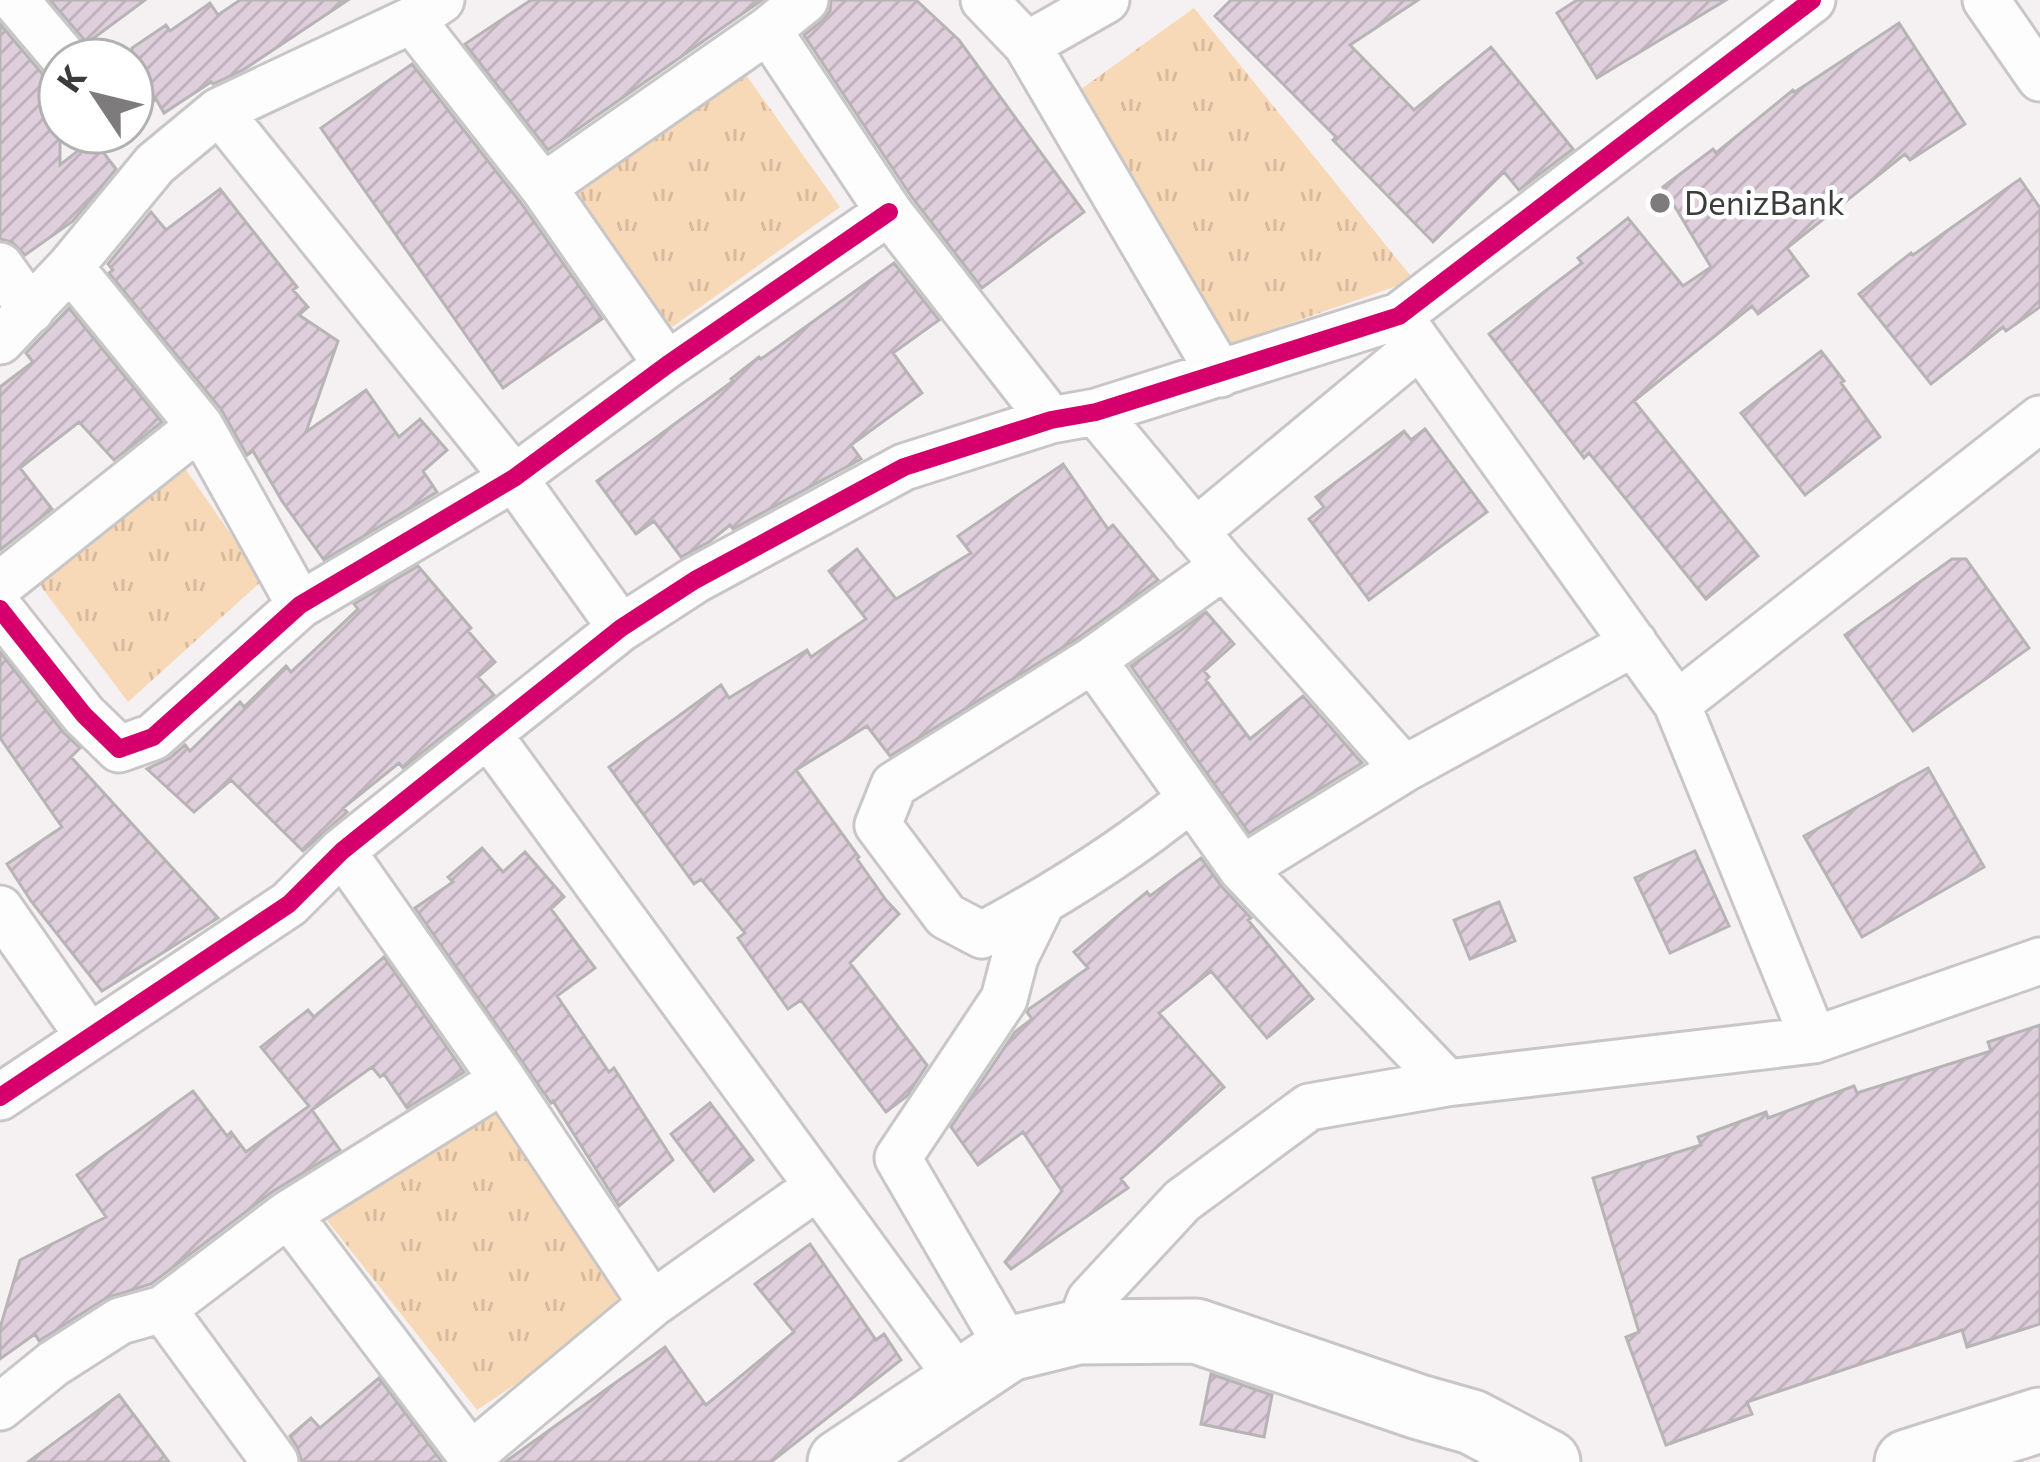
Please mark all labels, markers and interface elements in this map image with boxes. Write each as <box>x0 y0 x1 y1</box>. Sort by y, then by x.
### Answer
north arrow <box>36 36 156 156</box>
text: K <box>47 57 94 99</box>
place label: DenizBank <box>1684 181 1845 222</box>
marker: DenizBank <box>1647 190 1673 216</box>

